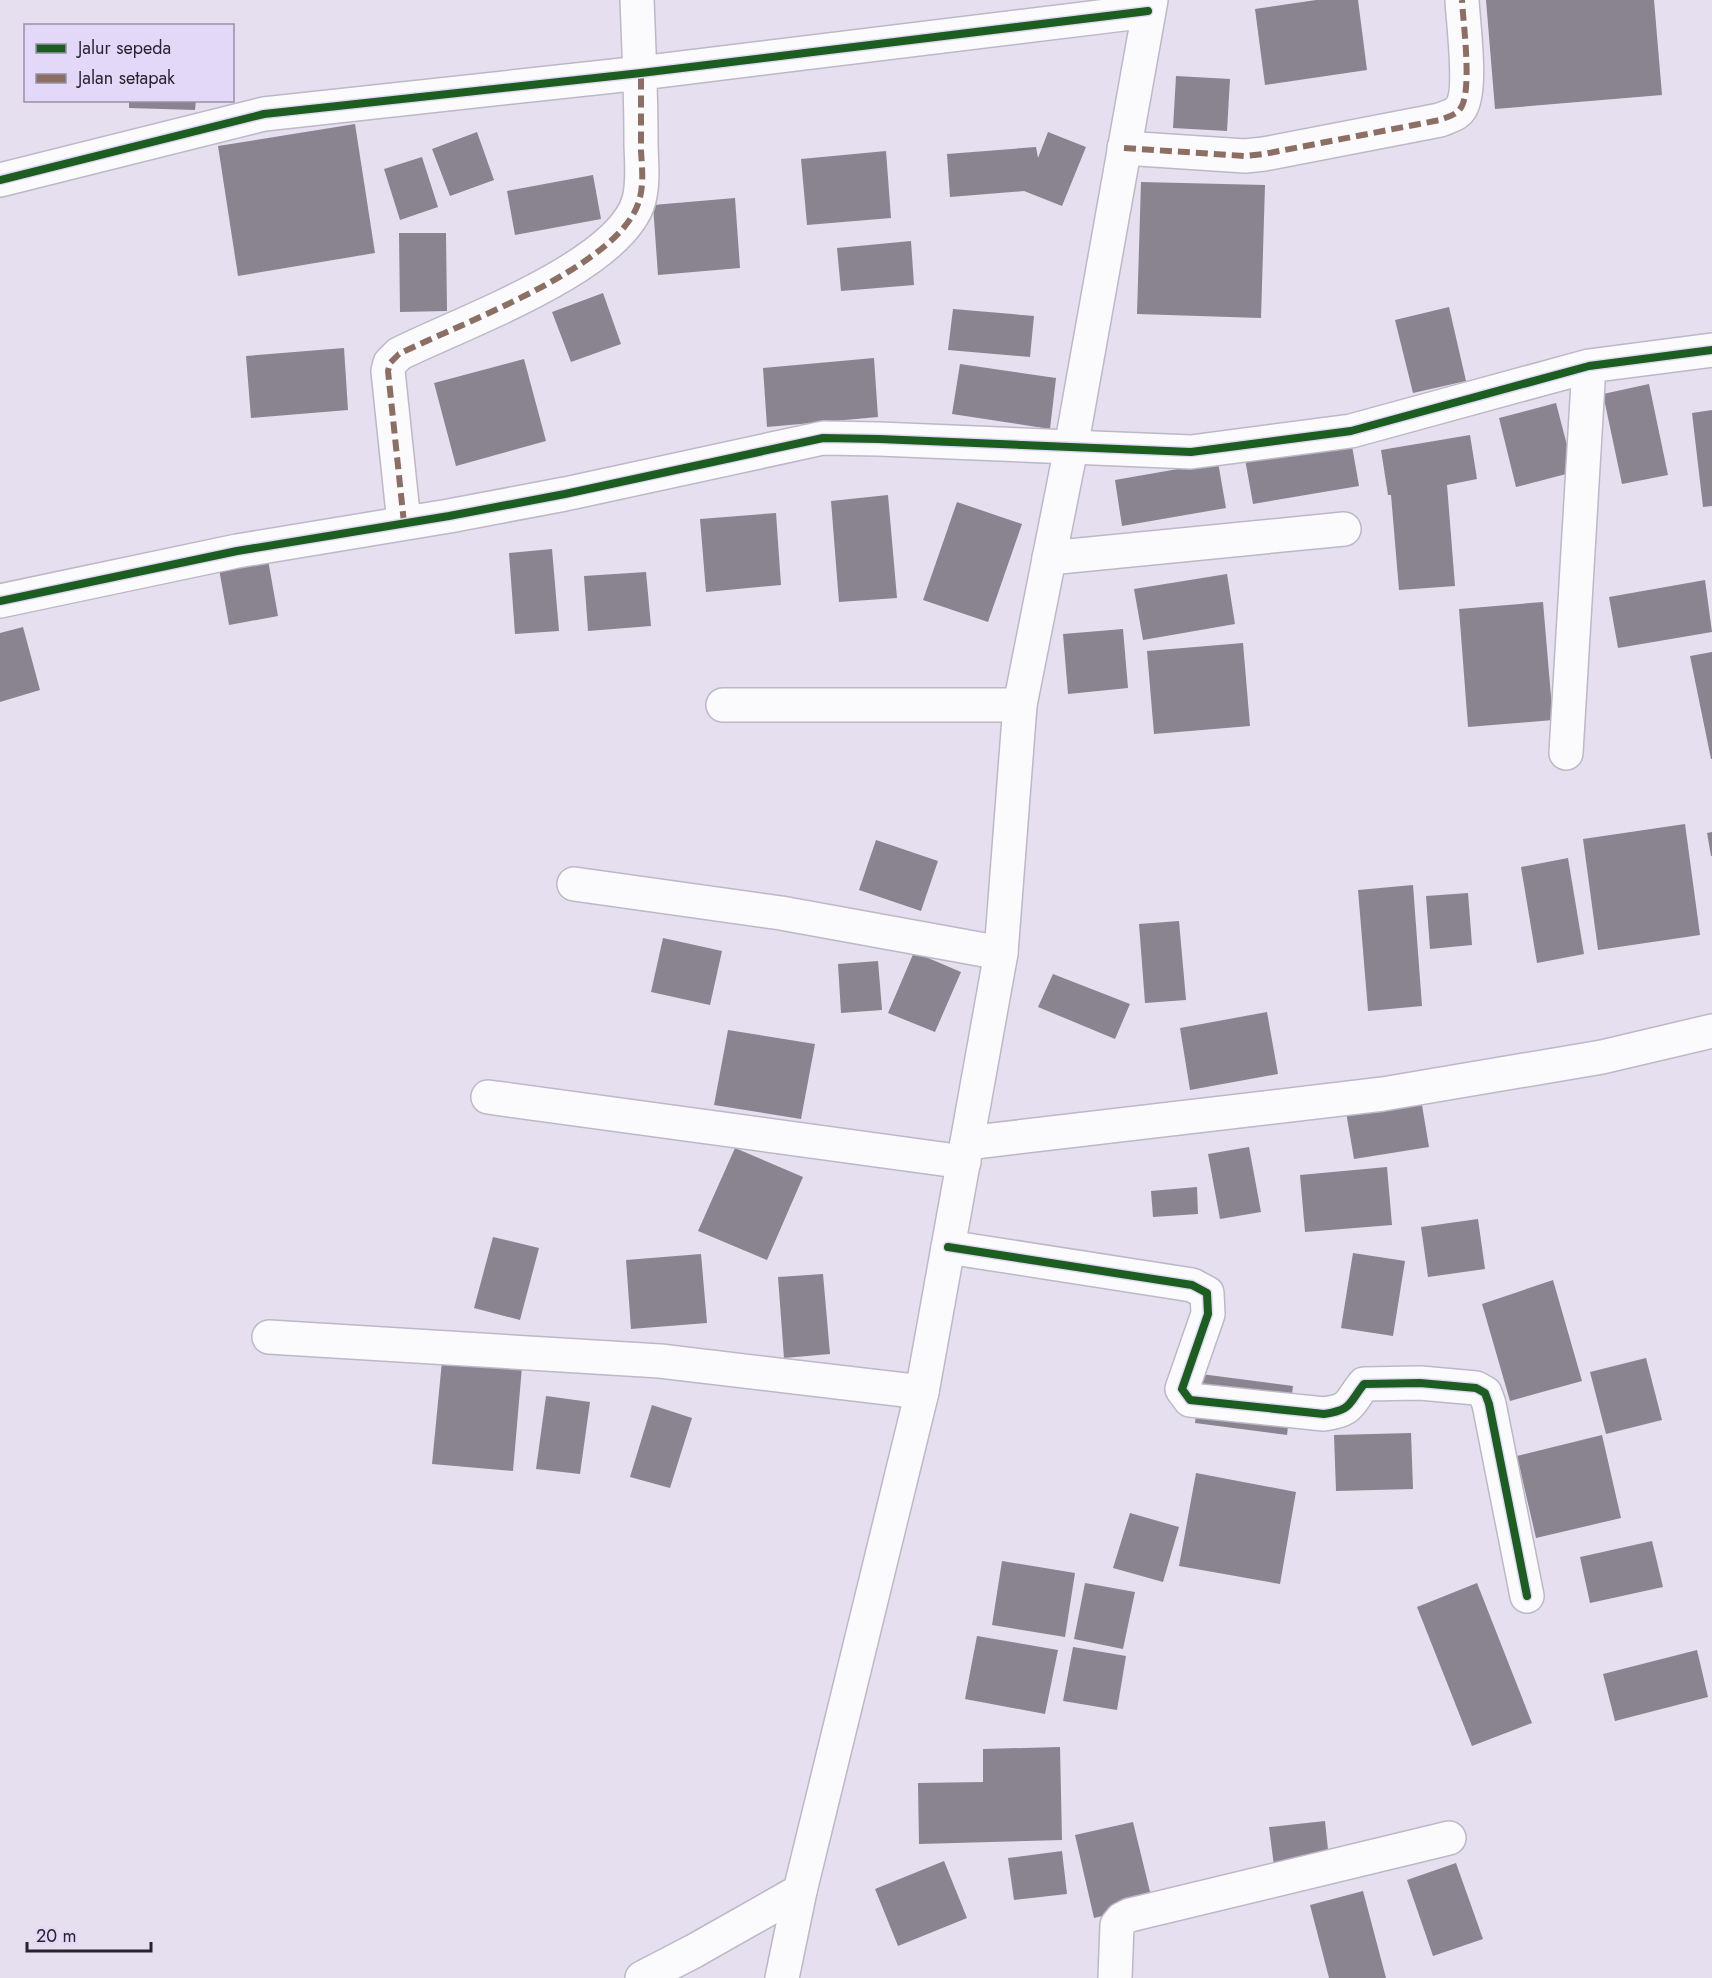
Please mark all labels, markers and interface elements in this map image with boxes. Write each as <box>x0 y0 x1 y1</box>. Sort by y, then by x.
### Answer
legend <box>24 24 234 102</box>
text: Jalur sepeda <box>76 35 171 61</box>
text: Jalan setapak <box>76 65 175 91</box>
scale bar <box>27 1915 152 1953</box>
text: 20 m <box>36 1923 76 1949</box>

